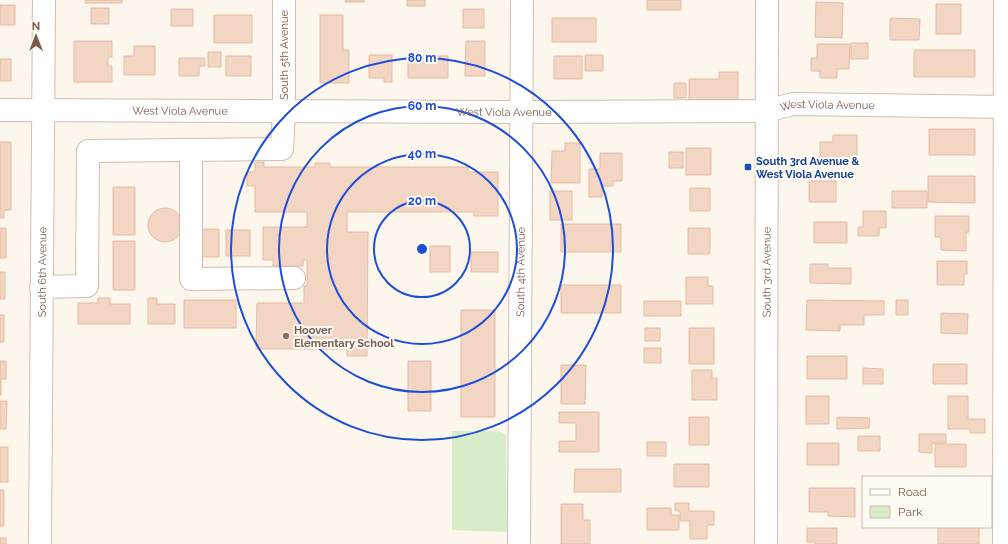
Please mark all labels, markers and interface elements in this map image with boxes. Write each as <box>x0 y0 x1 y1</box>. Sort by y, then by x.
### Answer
street label: South 5th Avenue <box>278 10 291 100</box>
north arrow <box>16 16 56 56</box>
text: N <box>32 20 40 33</box>
text: 80 m <box>408 51 436 65</box>
street label: West Viola Avenue <box>778 97 875 114</box>
text: 60 m <box>408 99 436 113</box>
street label: West Viola Avenue <box>132 104 228 117</box>
street label: West Viola Avenue <box>456 105 552 119</box>
text: 40 m <box>408 147 436 161</box>
place label: South 3rd Avenue & West Viola Avenue <box>756 155 860 181</box>
marker: South 3rd Avenue & West Viola Avenue <box>743 162 753 172</box>
text: 20 m <box>408 194 436 208</box>
street label: South 6th Avenue <box>35 226 49 317</box>
street label: South 4th Avenue <box>514 226 527 317</box>
street label: South 3rd Avenue <box>760 226 773 317</box>
centre of rings <box>415 242 429 256</box>
place label: Hoover Elementary School <box>294 324 394 350</box>
marker: Hoover Elementary School <box>281 331 291 341</box>
legend <box>862 476 992 528</box>
text: Road <box>898 485 927 499</box>
text: Park <box>898 505 923 519</box>

